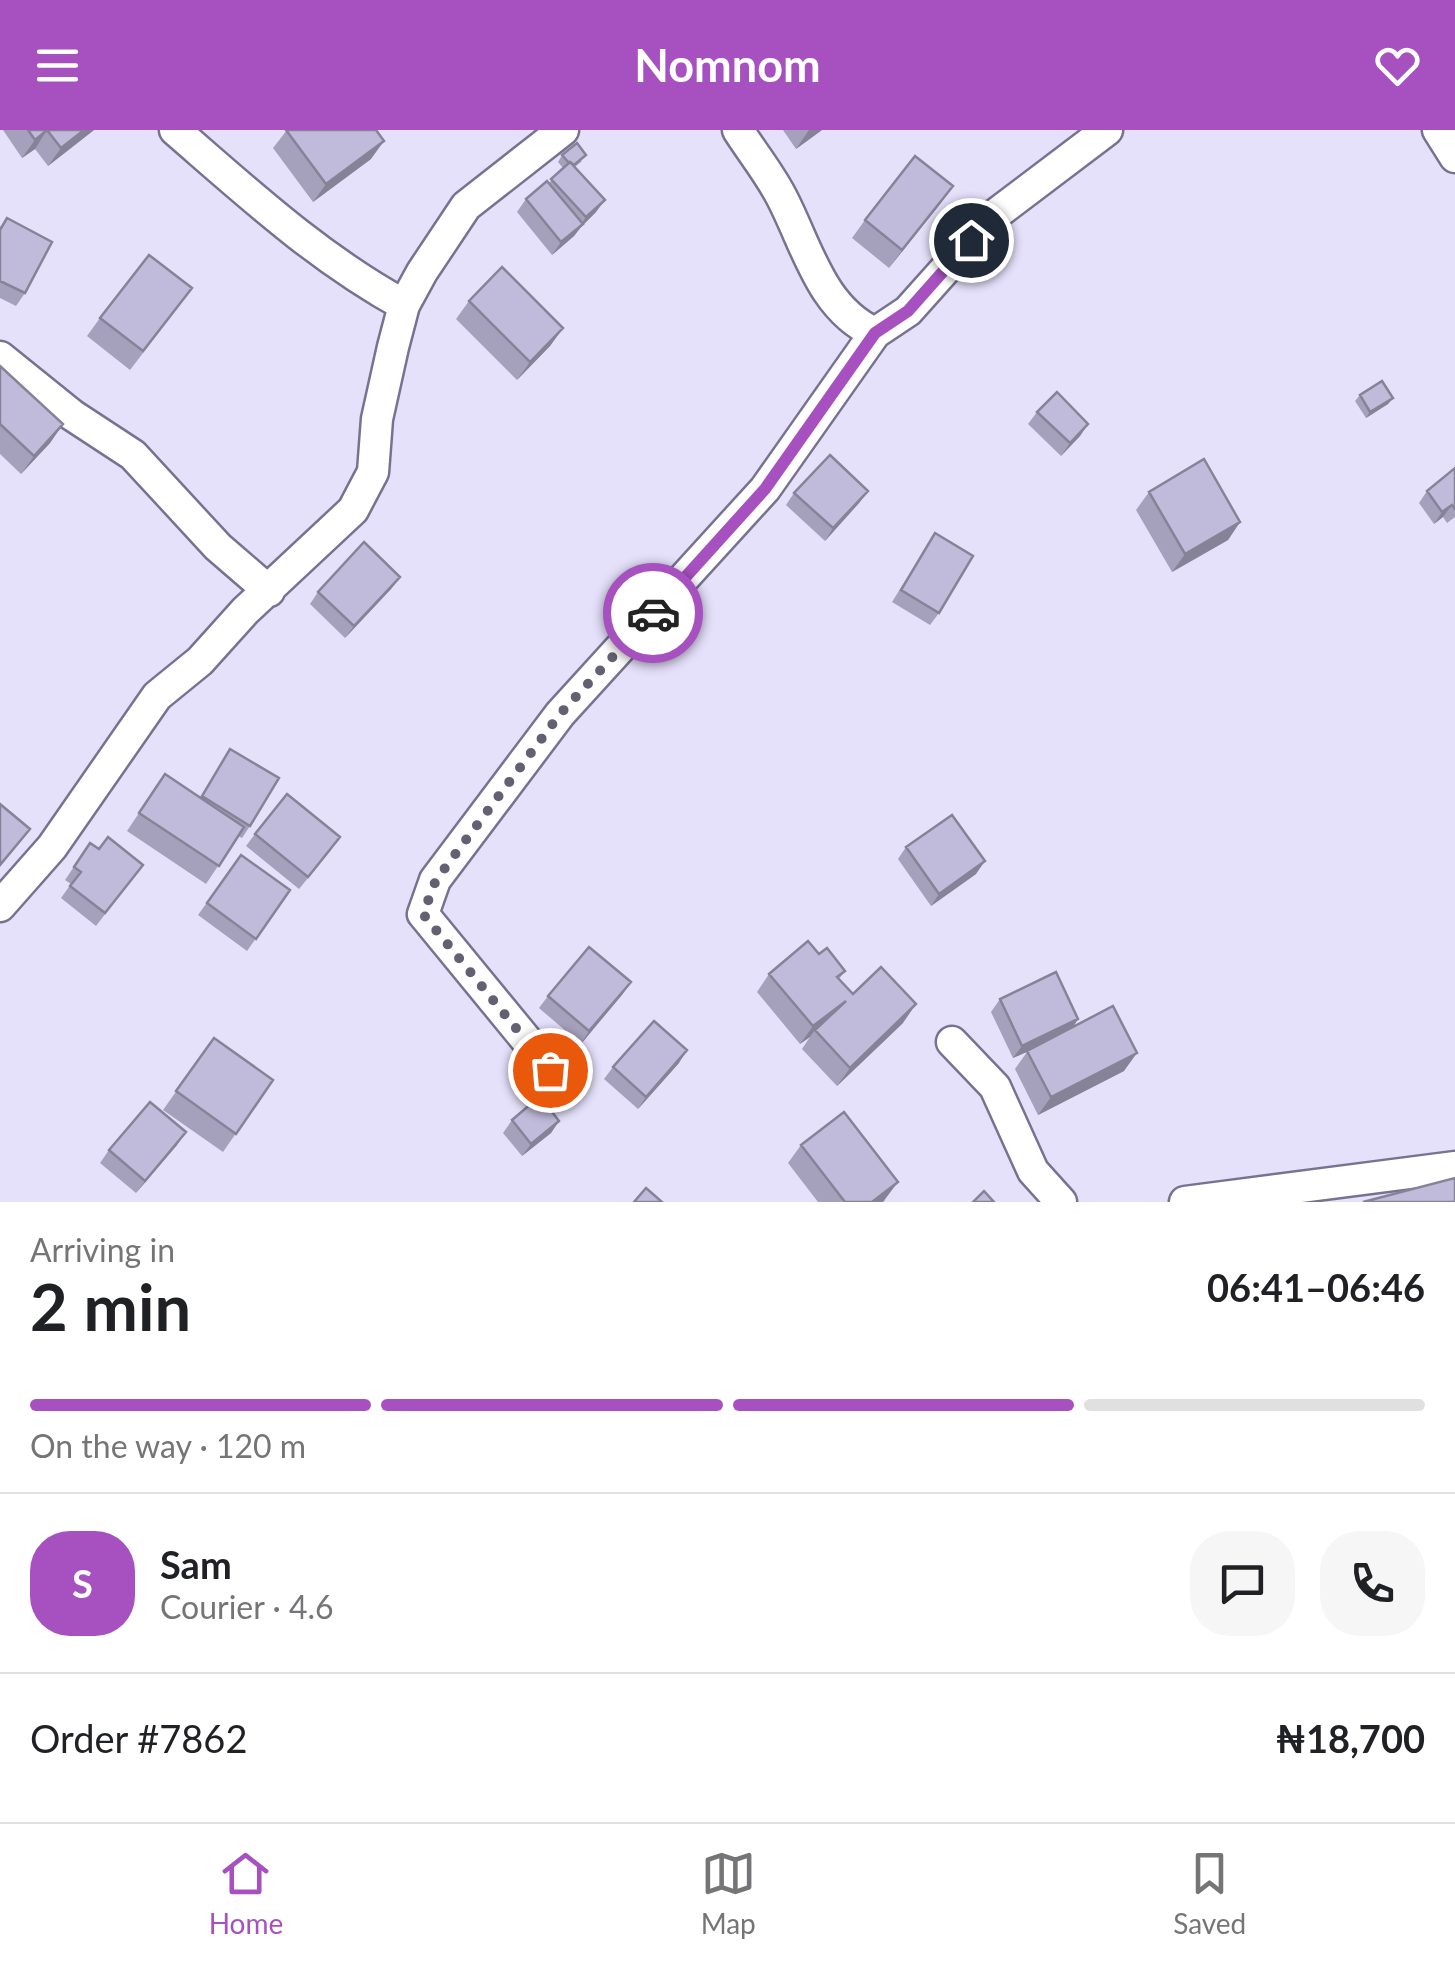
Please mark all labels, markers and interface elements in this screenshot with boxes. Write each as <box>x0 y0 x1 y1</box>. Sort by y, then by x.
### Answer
icon: menu <box>30 38 85 93</box>
text: Nomnom <box>634 38 821 92</box>
icon: heart <box>1370 38 1425 93</box>
pin <box>929 198 1014 283</box>
icon: home <box>944 213 999 268</box>
courier <box>603 563 703 663</box>
icon: car <box>626 586 681 641</box>
pin <box>508 1028 593 1113</box>
icon: bag <box>523 1043 578 1098</box>
text: Arriving in <box>30 1230 175 1269</box>
text: 06:41–06:46 <box>1207 1264 1425 1310</box>
text: 2 min <box>30 1267 191 1345</box>
text: On the way · 120 m <box>30 1426 306 1465</box>
button: chat <box>1190 1531 1295 1636</box>
button: phone <box>1320 1531 1425 1636</box>
text: Sam <box>160 1541 232 1587</box>
text: S <box>72 1560 93 1606</box>
text: Courier · 4.6 <box>160 1587 334 1626</box>
text: Order #7862 <box>30 1715 247 1761</box>
text: ₦18,700 <box>1276 1715 1425 1761</box>
tab: Home <box>209 1846 283 1940</box>
tab: Map <box>701 1846 756 1940</box>
tab: Saved <box>1173 1846 1246 1940</box>

